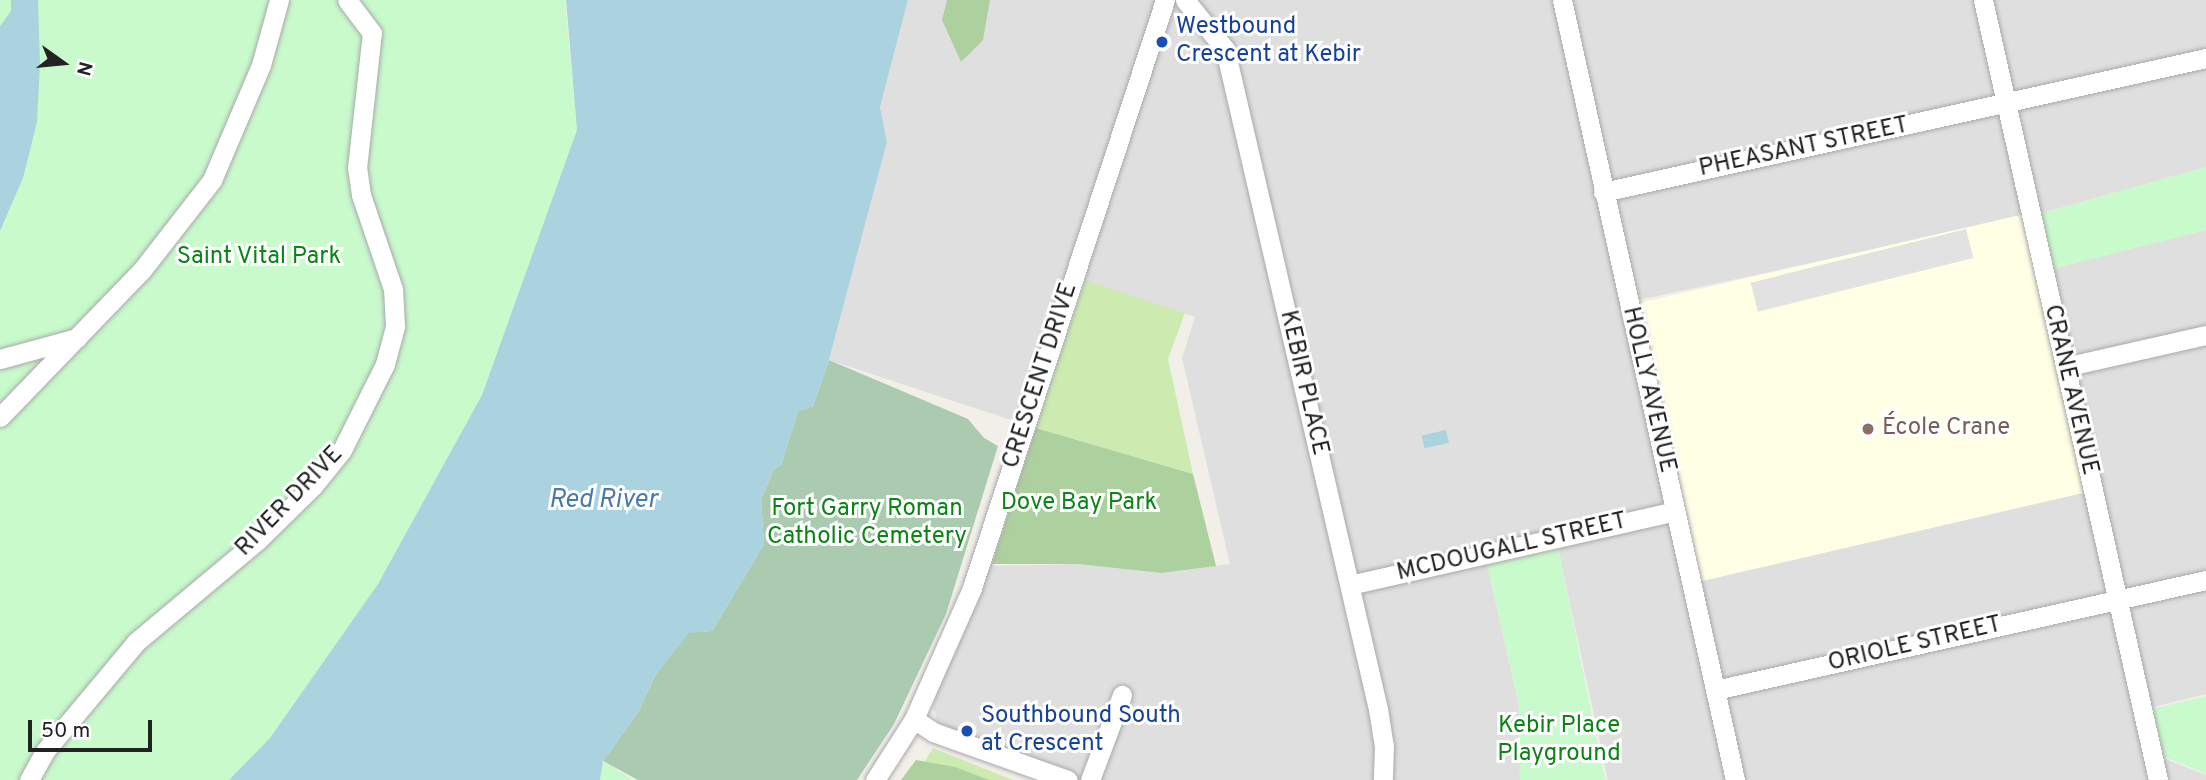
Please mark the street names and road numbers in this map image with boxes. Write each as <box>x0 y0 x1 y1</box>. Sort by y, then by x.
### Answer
street label: PHEASANT STREET <box>1696 112 1912 184</box>
street label: CRESCENT DRIVE <box>997 279 1085 473</box>
street label: CRANE AVENUE <box>2036 302 2104 478</box>
street label: HOLLY AVENUE <box>1615 303 1681 477</box>
street label: KEBIR PLACE <box>1272 308 1334 458</box>
street label: RIVER DRIVE <box>230 441 350 563</box>
street label: MCDOUGALL STREET <box>1394 507 1630 589</box>
street label: ORIOLE STREET <box>1825 611 2005 679</box>

